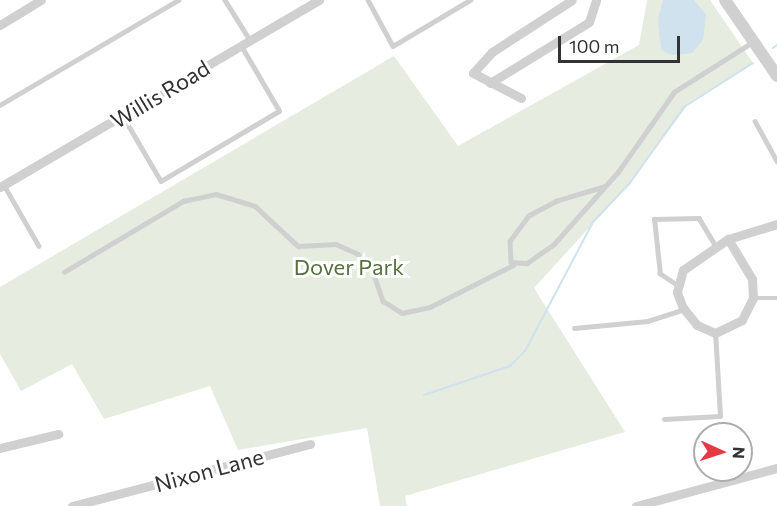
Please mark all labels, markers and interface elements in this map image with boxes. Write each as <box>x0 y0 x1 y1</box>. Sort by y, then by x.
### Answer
scale bar <box>561 24 682 62</box>
text: 100 m <box>569 35 619 57</box>
street label: Willis Road <box>106 54 214 134</box>
park label: Dover Park <box>294 254 404 280</box>
north arrow <box>693 422 753 482</box>
street label: Nixon Lane <box>152 443 266 497</box>
text: N <box>730 446 749 459</box>

